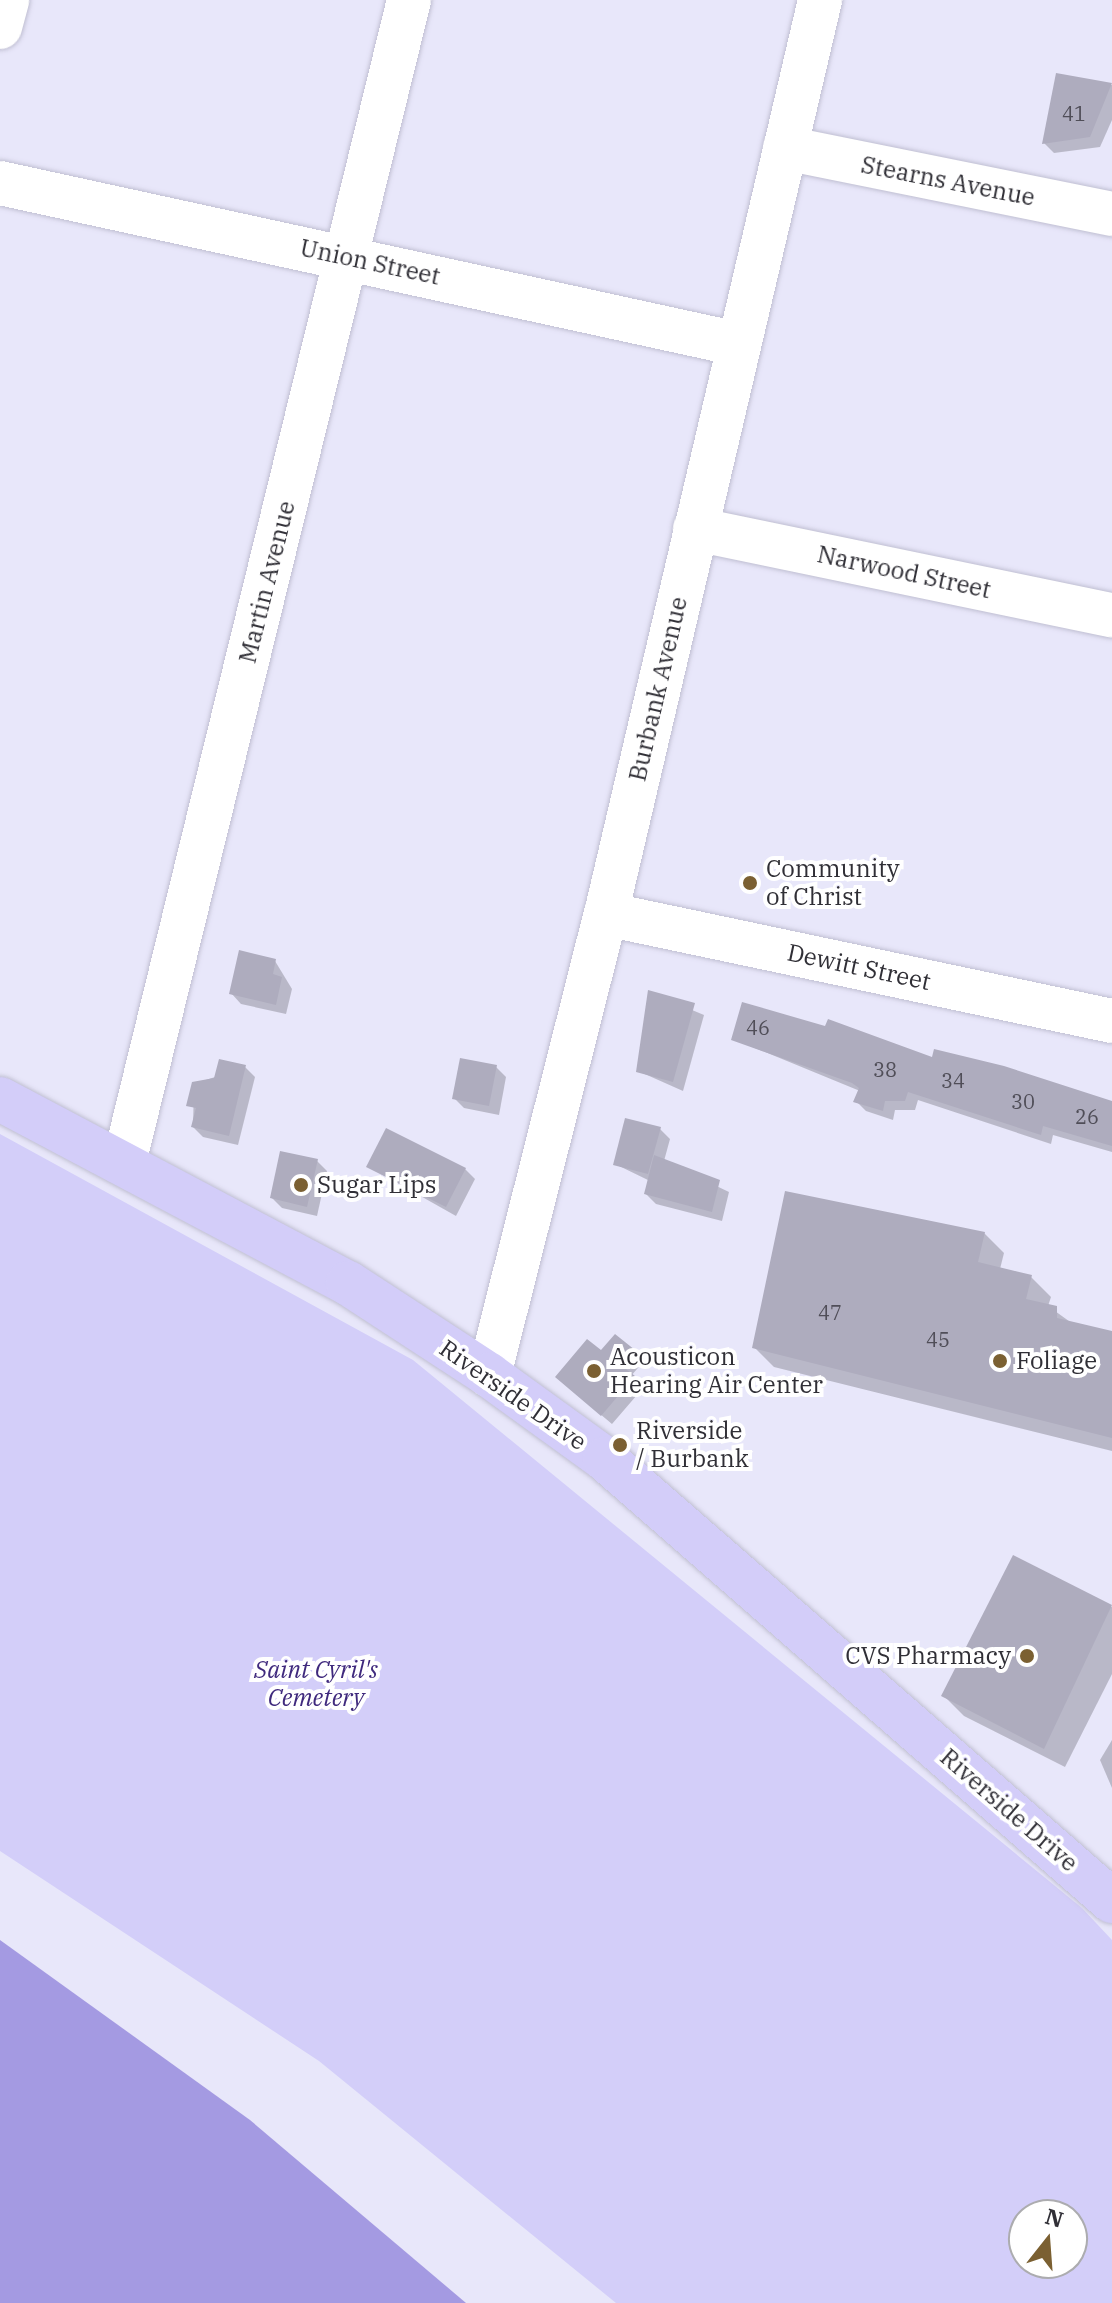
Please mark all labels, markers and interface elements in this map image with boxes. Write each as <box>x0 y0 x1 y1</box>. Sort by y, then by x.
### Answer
house number: 41 <box>1062 101 1086 125</box>
street label: Stearns Avenue <box>859 150 1037 212</box>
street label: Union Street <box>297 233 443 291</box>
street label: Martin Avenue <box>233 498 301 666</box>
street label: Narwood Street <box>815 540 993 604</box>
street label: Burbank Avenue <box>623 594 693 784</box>
place label: Community of Christ <box>766 855 900 911</box>
marker: Community of Christ <box>741 874 759 892</box>
street label: Dewitt Street <box>785 938 933 996</box>
house number: 46 <box>746 1015 770 1039</box>
house number: 38 <box>873 1057 897 1081</box>
house number: 34 <box>941 1068 965 1092</box>
house number: 30 <box>1011 1089 1035 1113</box>
house number: 26 <box>1075 1104 1099 1128</box>
place label: Sugar Lips <box>317 1171 436 1199</box>
marker: Sugar Lips <box>292 1176 310 1194</box>
house number: 47 <box>818 1300 842 1324</box>
house number: 45 <box>926 1327 950 1351</box>
street label: Riverside Drive <box>434 1334 592 1456</box>
place label: Acousticon Hearing Air Center <box>610 1343 823 1399</box>
place label: Foliage <box>1016 1347 1097 1375</box>
marker: Foliage <box>991 1352 1009 1370</box>
marker: Acousticon Hearing Air Center <box>585 1362 603 1380</box>
place label: Riverside / Burbank <box>636 1417 749 1473</box>
marker: Riverside / Burbank <box>611 1436 629 1454</box>
place label: CVS Pharmacy <box>845 1642 1011 1670</box>
marker: CVS Pharmacy <box>1018 1647 1036 1665</box>
park label: Saint Cyril's Cemetery <box>254 1656 378 1712</box>
street label: Riverside Drive <box>934 1743 1084 1877</box>
north arrow <box>1008 2199 1088 2279</box>
text: N <box>1042 2201 1067 2234</box>

